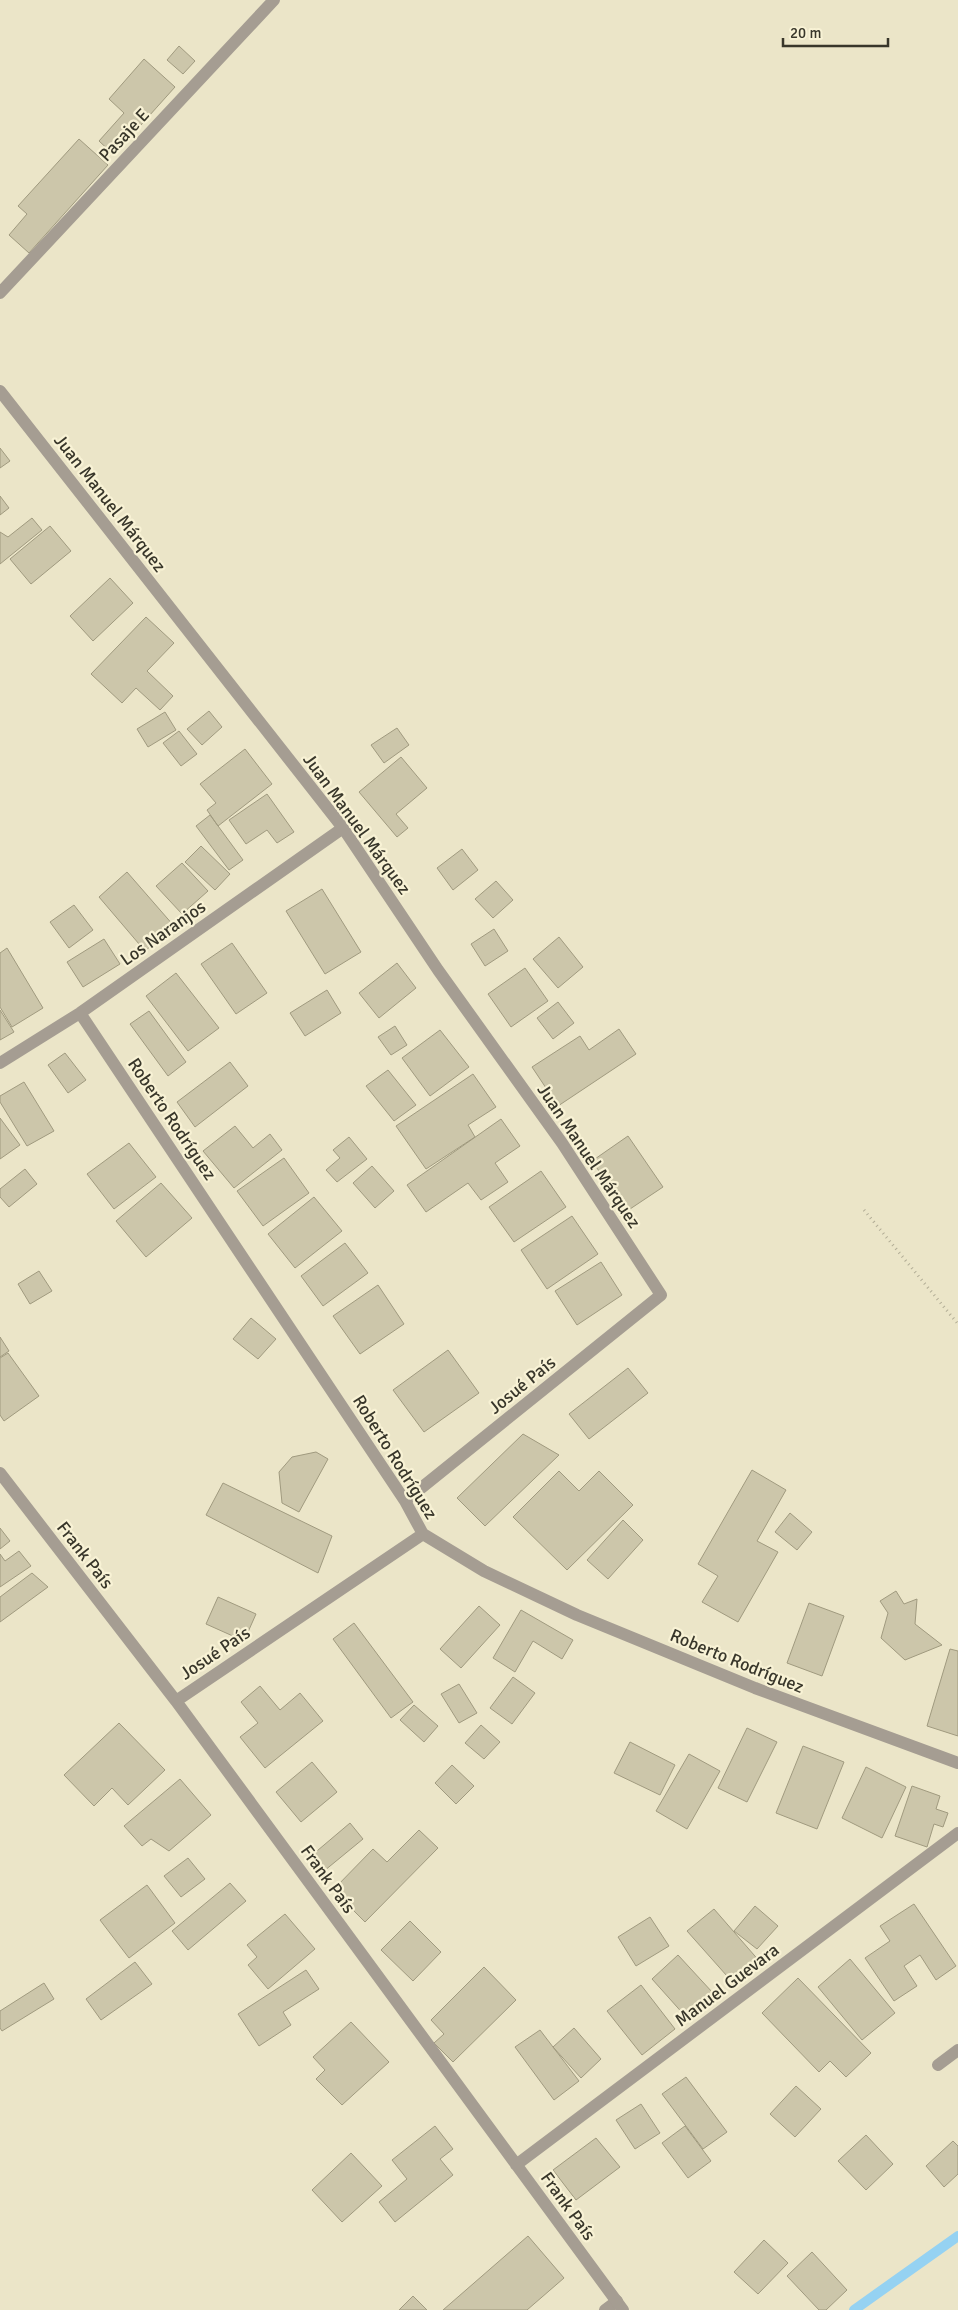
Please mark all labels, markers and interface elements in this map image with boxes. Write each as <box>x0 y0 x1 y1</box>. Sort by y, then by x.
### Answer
scale bar <box>783 15 888 47</box>
text: 20 m <box>790 24 821 42</box>
street label: Pasaje E <box>94 104 154 166</box>
street label: Juan Manuel Márquez <box>49 430 171 576</box>
street label: Juan Manuel Márquez <box>298 749 416 899</box>
street label: Los Naranjos <box>116 895 210 970</box>
street label: Roberto Rodríguez <box>123 1054 221 1184</box>
street label: Juan Manuel Márquez <box>533 1080 645 1232</box>
street label: Josué País <box>484 1351 560 1419</box>
street label: Roberto Rodríguez <box>348 1391 442 1523</box>
street label: Frank País <box>52 1517 118 1593</box>
street label: Josué País <box>176 1621 254 1684</box>
street label: Roberto Rodríguez <box>667 1624 807 1698</box>
street label: Frank País <box>296 1841 360 1918</box>
street label: Manuel Guevara <box>671 1939 783 2031</box>
street label: Frank País <box>536 2168 600 2245</box>

